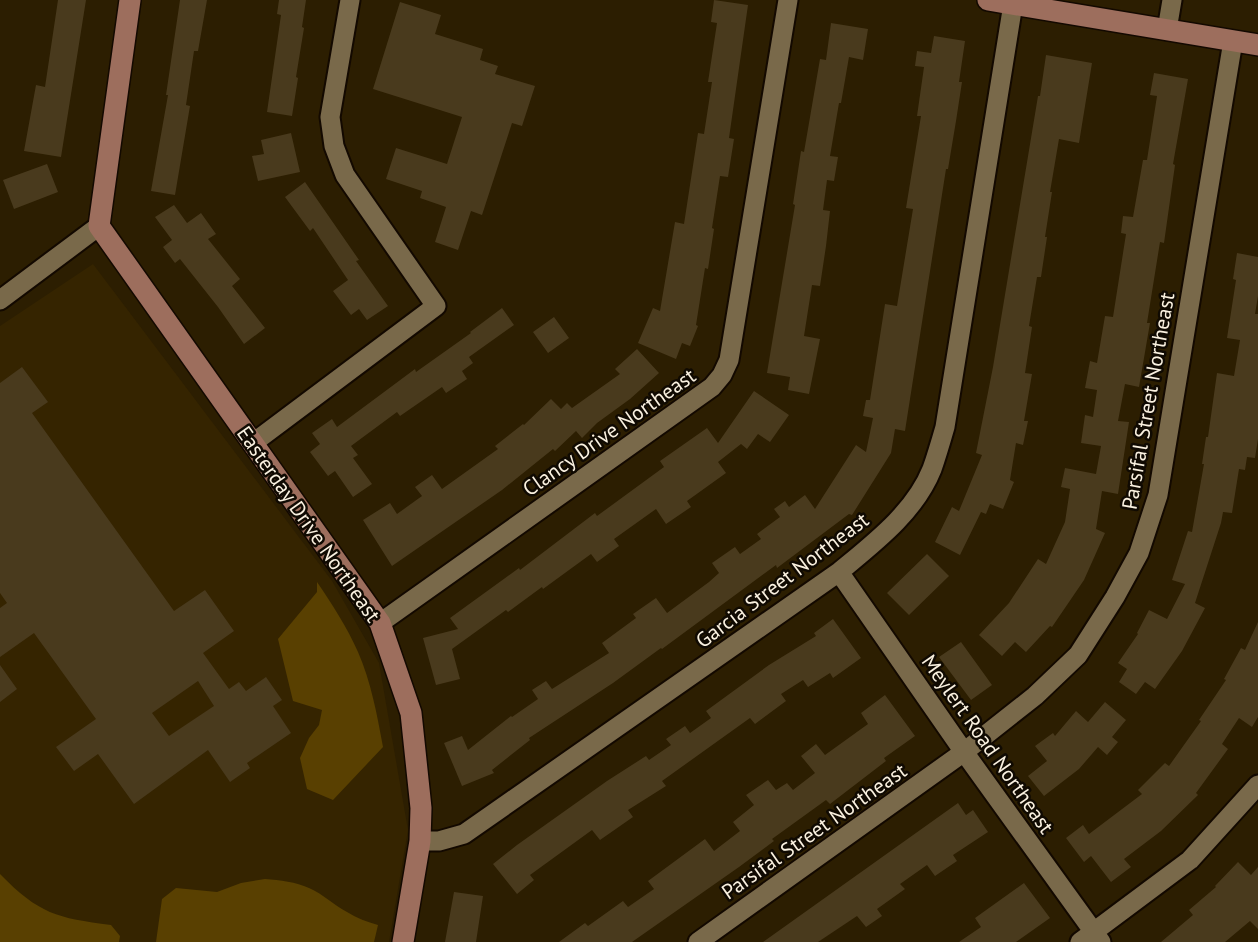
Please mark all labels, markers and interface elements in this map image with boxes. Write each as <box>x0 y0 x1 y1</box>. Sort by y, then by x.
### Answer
street label: Parsifal Street Northeast <box>1116 290 1180 512</box>
street label: Clancy Drive Northeast <box>517 362 701 502</box>
street label: Easterday Drive Northeast <box>231 421 387 627</box>
street label: Garcia Street Northeast <box>690 506 874 654</box>
street label: Meylert Road Northeast <box>916 649 1060 839</box>
street label: Parsifal Street Northeast <box>716 757 912 905</box>

